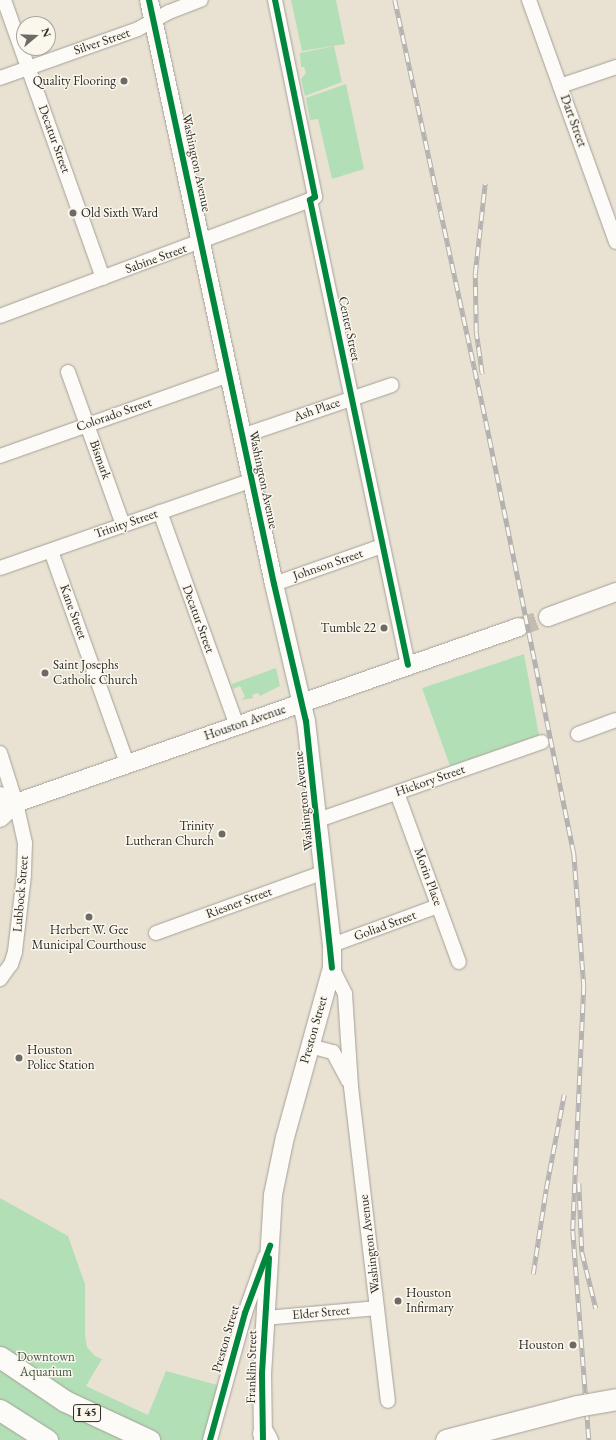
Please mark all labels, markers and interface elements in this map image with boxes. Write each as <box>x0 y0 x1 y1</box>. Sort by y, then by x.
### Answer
north arrow <box>16 16 56 56</box>
street label: Silver Street <box>72 25 132 59</box>
text: N <box>38 26 54 39</box>
place label: Quality Flooring <box>33 73 116 89</box>
marker: Quality Flooring <box>119 76 129 86</box>
street label: Dart Street <box>556 93 590 149</box>
street label: Decatur Street <box>34 103 74 175</box>
street label: Washington Avenue <box>178 113 214 213</box>
place label: Old Sixth Ward <box>81 205 158 221</box>
marker: Old Sixth Ward <box>68 208 78 218</box>
street label: Sabine Street <box>123 241 189 277</box>
street label: Center Street <box>335 295 363 363</box>
street label: Colorado Street <box>74 395 154 435</box>
street label: Ash Place <box>292 395 342 425</box>
street label: Washington Avenue <box>245 430 281 530</box>
street label: Bismark <box>86 438 114 482</box>
street label: Trinity Street <box>92 506 160 542</box>
street label: Johnson Street <box>291 546 365 584</box>
street label: Kane Street <box>56 582 90 642</box>
street label: Decatur Street <box>178 583 218 655</box>
place label: Tumble 22 <box>321 620 376 636</box>
marker: Tumble 22 <box>379 623 389 633</box>
place label: Saint Josephs Catholic Church <box>53 658 138 689</box>
marker: Saint Josephs Catholic Church <box>40 668 50 678</box>
street label: Houston Avenue <box>202 702 288 744</box>
street label: Washington Avenue <box>291 751 317 851</box>
street label: Hickory Street <box>393 762 467 800</box>
place label: Trinity Lutheran Church <box>126 819 214 850</box>
marker: Trinity Lutheran Church <box>217 829 227 839</box>
street label: Morin Place <box>410 846 446 908</box>
street label: Lubbock Street <box>10 855 32 933</box>
street label: Riesner Street <box>204 884 274 922</box>
street label: Goliad Street <box>352 908 418 944</box>
marker: Herbert W. Gee Municipal Courthouse <box>84 912 94 922</box>
place label: Herbert W. Gee Municipal Courthouse <box>32 923 146 954</box>
street label: Preston Street <box>297 995 331 1065</box>
place label: Houston Police Station <box>27 1043 95 1074</box>
marker: Houston Police Station <box>14 1053 24 1063</box>
street label: Washington Avenue <box>356 1194 384 1294</box>
place label: Houston Infirmary <box>406 1286 454 1317</box>
marker: Houston Infirmary <box>393 1296 403 1306</box>
street label: Elder Street <box>292 1303 350 1323</box>
street label: Preston Street <box>209 1304 243 1374</box>
street label: Franklin Street <box>244 1330 260 1404</box>
place label: Houston <box>519 1337 564 1353</box>
marker: Houston <box>567 1339 579 1351</box>
park label: Downtown Aquarium <box>17 1350 75 1381</box>
road number: I 45 <box>73 1403 101 1423</box>

